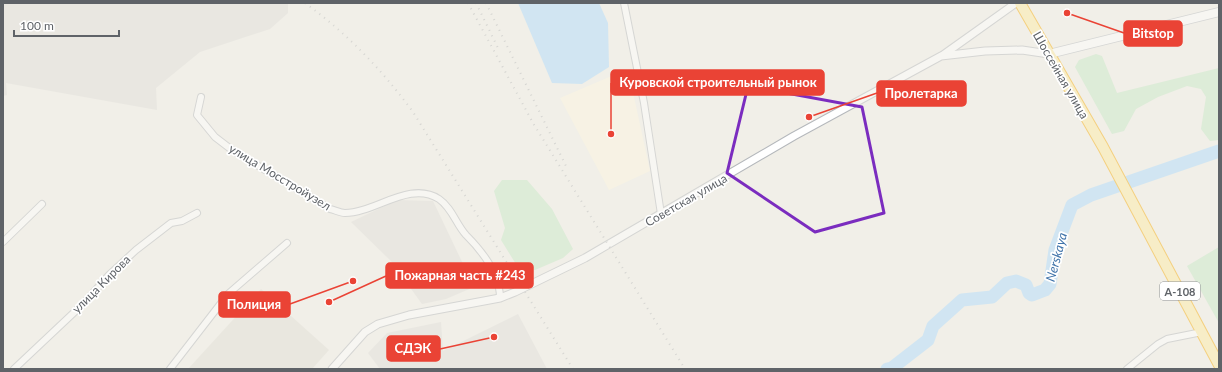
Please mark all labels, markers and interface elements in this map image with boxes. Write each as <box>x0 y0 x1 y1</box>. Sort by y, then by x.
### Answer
scale bar <box>14 12 119 38</box>
text: 100 m <box>20 18 54 33</box>
callout: Bitstop <box>1124 21 1182 46</box>
text: Bitstop <box>1132 25 1174 41</box>
street label: Шоссейная улица <box>1030 29 1092 121</box>
callout: Куровской строительный рынок <box>611 70 824 95</box>
text: Куровской строительный рынок <box>619 74 817 90</box>
callout: Пролетарка <box>877 81 966 106</box>
text: Пролетарка <box>884 85 958 101</box>
street label: улица Мосстройузел <box>226 141 334 213</box>
street label: Советская улица <box>642 170 730 230</box>
water label: Nerskaya <box>1042 230 1070 283</box>
street label: улица Кирова <box>69 252 133 316</box>
callout: Пожарная часть #243 <box>386 263 533 288</box>
text: Пожарная часть #243 <box>394 267 526 283</box>
road number: А-108 <box>1160 282 1200 300</box>
callout: Полиция <box>219 292 290 317</box>
text: Полиция <box>227 296 281 312</box>
callout: СДЭК <box>387 336 440 361</box>
text: СДЭК <box>395 340 432 356</box>

